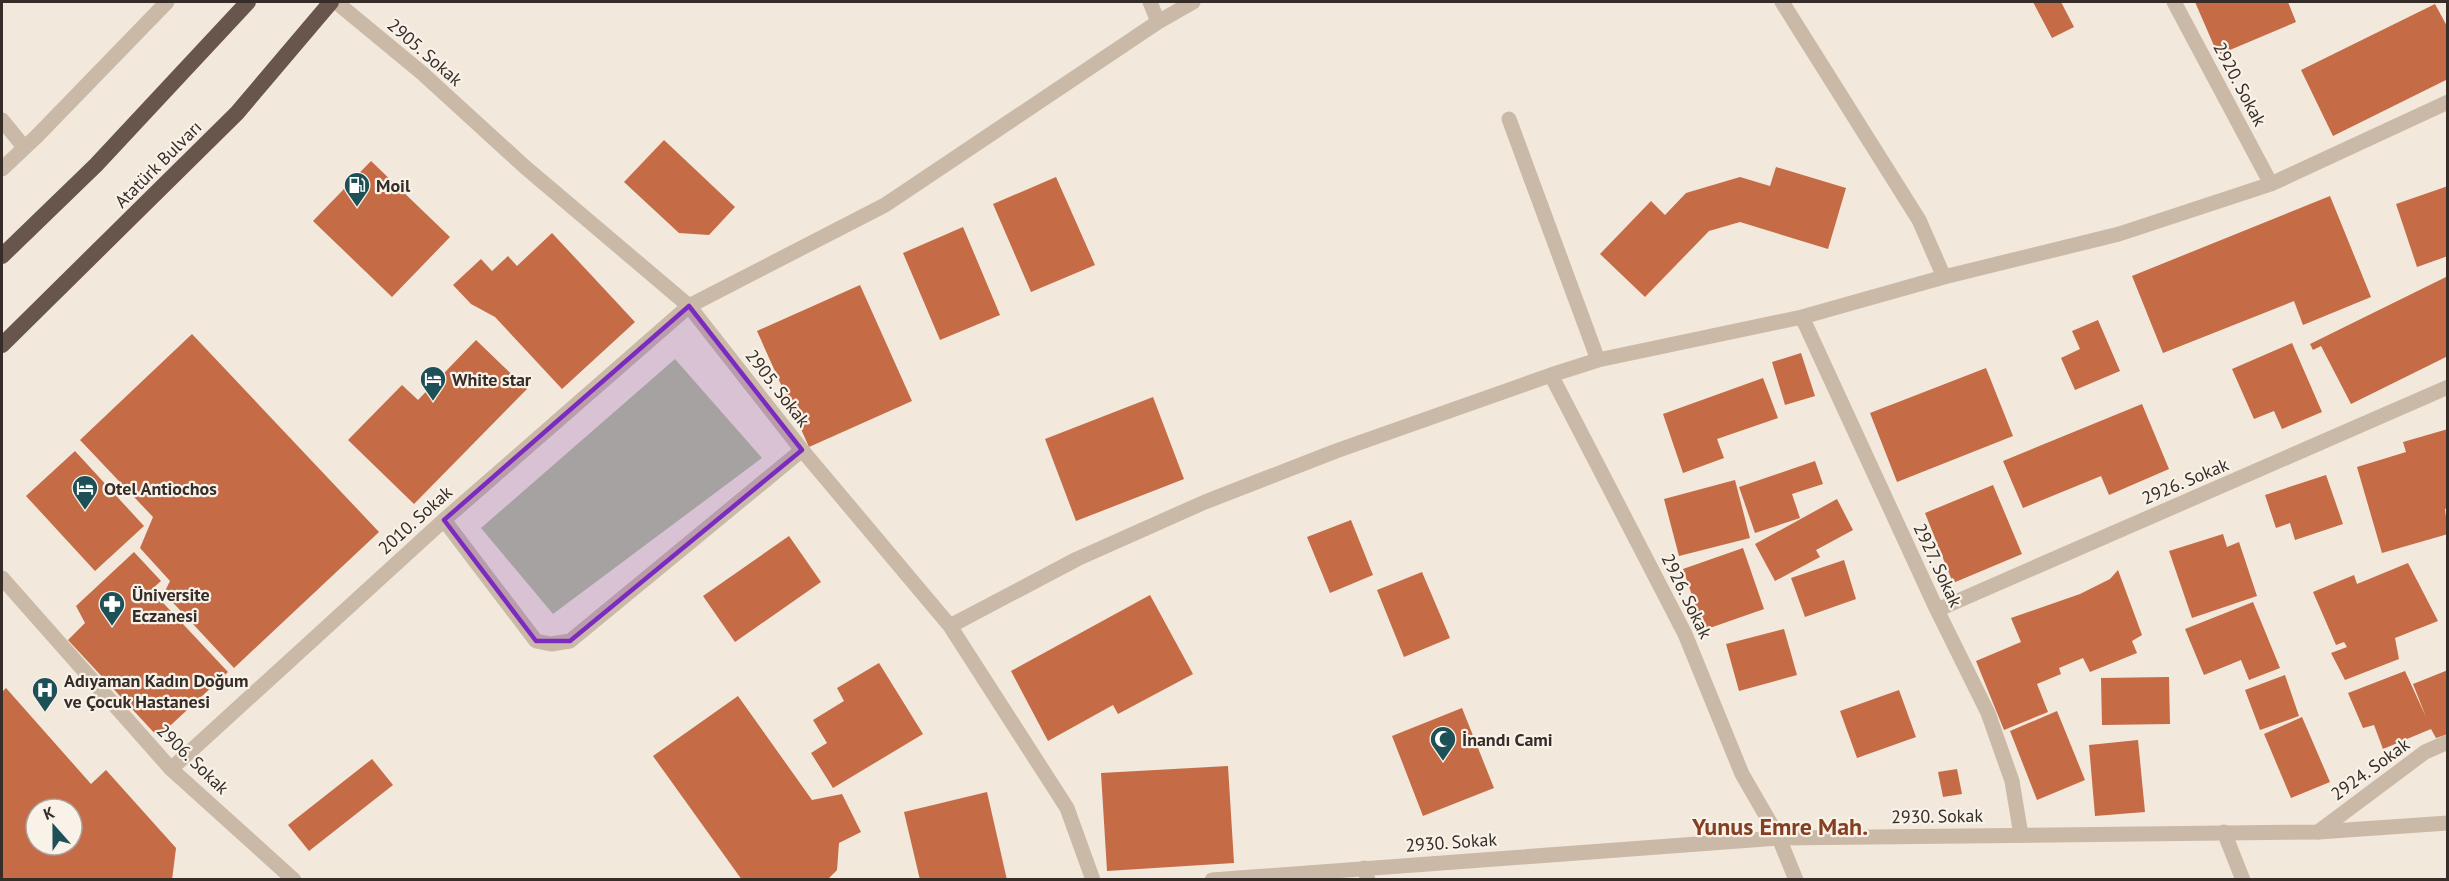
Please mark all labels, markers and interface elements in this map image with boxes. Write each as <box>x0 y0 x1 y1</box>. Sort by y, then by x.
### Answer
street label: 2905. Sokak <box>383 13 467 91</box>
street label: 2920. Sokak <box>2208 38 2272 130</box>
street label: Atatürk Bulvarı <box>110 116 206 212</box>
fuel station icon: Moil <box>342 170 372 208</box>
place label: Moil <box>376 174 411 197</box>
street label: 2905. Sokak <box>741 345 816 432</box>
hotel icon: White star <box>418 364 448 402</box>
place label: White star <box>452 368 532 391</box>
street label: 2926. Sokak <box>2138 452 2232 510</box>
hotel icon: Otel Antiochos <box>70 473 100 511</box>
place label: Otel Antiochos <box>104 477 217 500</box>
street label: 2010. Sokak <box>373 480 457 559</box>
street label: 2927. Sokak <box>1909 519 1968 611</box>
street label: 2926. Sokak <box>1657 550 1718 643</box>
place label: Üniversite Eczanesi <box>132 583 210 627</box>
pharmacy icon: Üniversite Eczanesi <box>97 589 127 627</box>
place label: Adıyaman Kadın Doğum ve Çocuk Hastanesi <box>63 669 249 713</box>
hospital icon: Adıyaman Kadın Doğum ve Çocuk Hastanesi <box>30 675 60 713</box>
street label: 2906. Sokak <box>152 719 234 799</box>
mosque icon: İnandı Cami <box>1428 724 1458 762</box>
place label: İnandı Cami <box>1462 728 1553 751</box>
street label: 2924. Sokak <box>2326 732 2414 805</box>
north arrow <box>24 797 84 857</box>
text: K <box>40 802 57 824</box>
street label: 2930. Sokak <box>1891 804 1984 828</box>
district label: Yunus Emre Mah. <box>1691 811 1868 842</box>
street label: 2930. Sokak <box>1404 827 1498 857</box>

